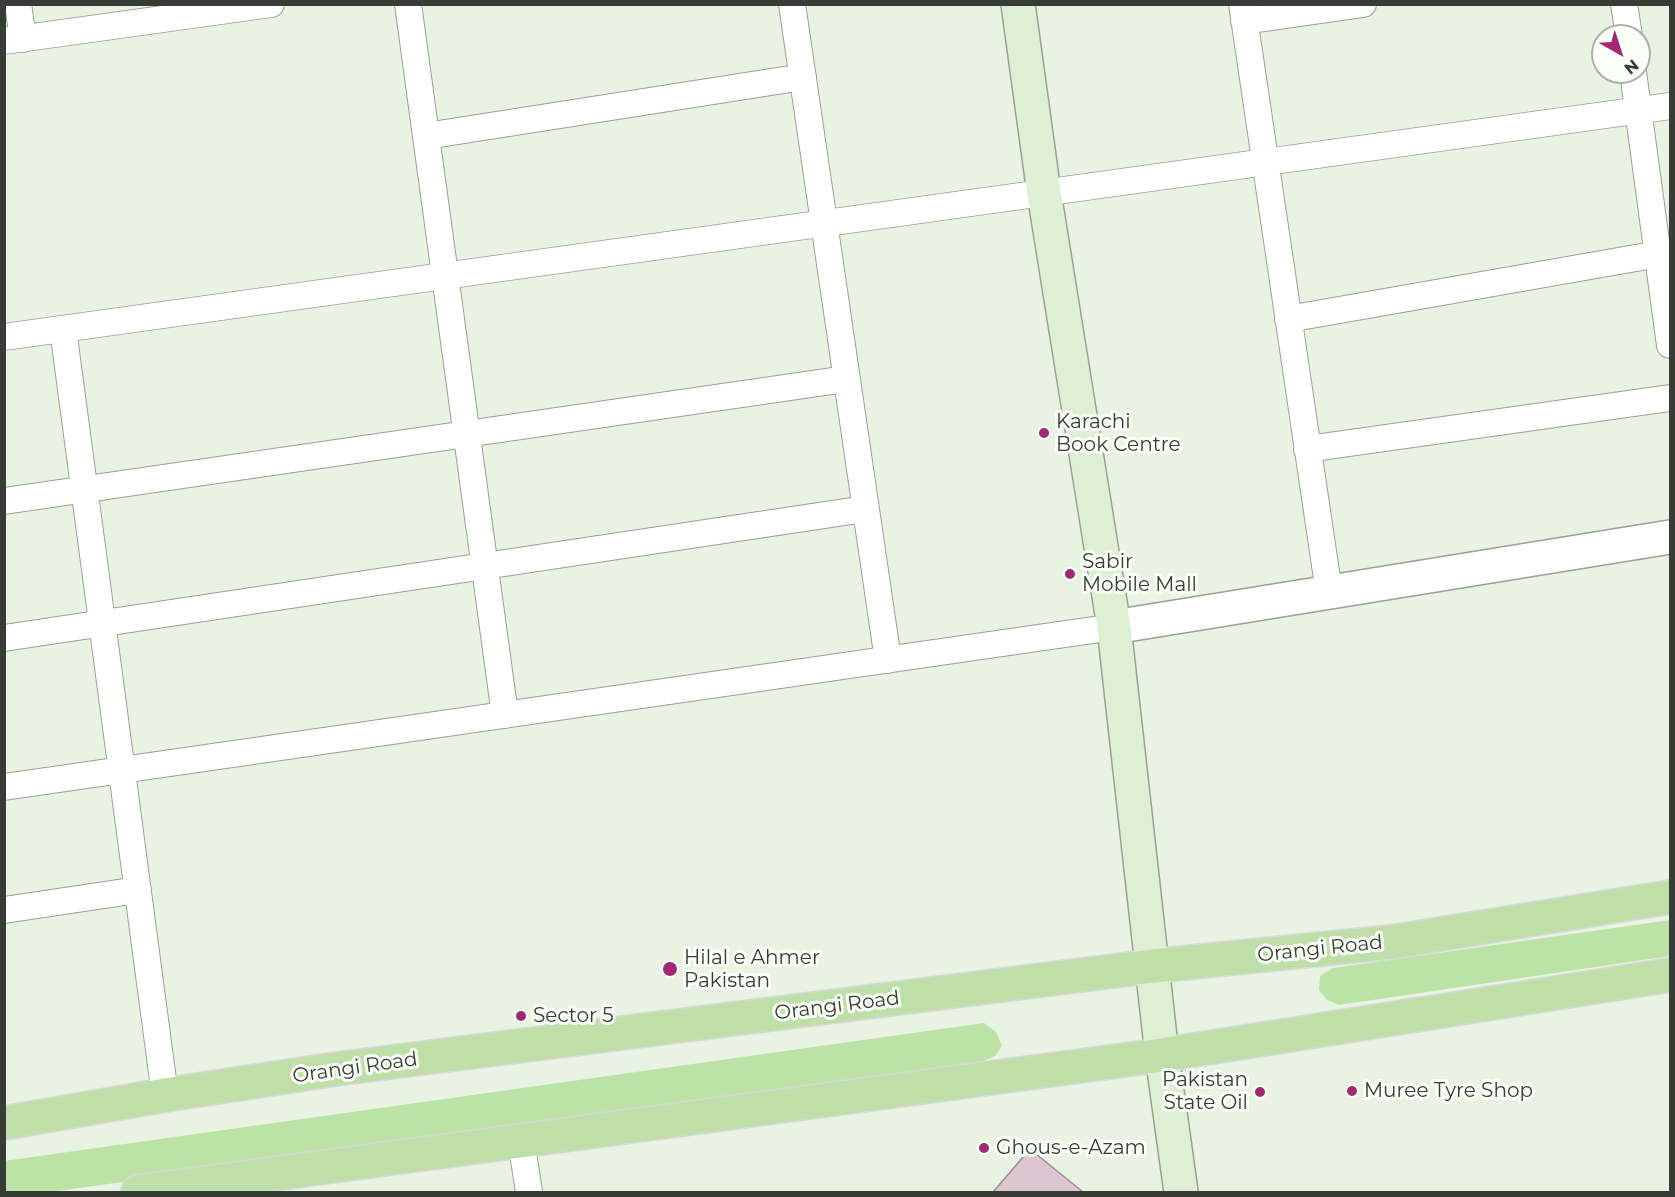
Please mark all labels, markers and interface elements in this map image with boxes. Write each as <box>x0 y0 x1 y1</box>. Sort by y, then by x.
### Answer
north arrow <box>1591 24 1651 84</box>
text: N <box>1620 55 1642 78</box>
place label: Karachi Book Centre <box>1056 410 1181 457</box>
marker: Karachi Book Centre <box>1037 426 1051 440</box>
place label: Sabir Mobile Mall <box>1082 550 1197 597</box>
marker: Sabir Mobile Mall <box>1063 567 1077 581</box>
street label: Orangi Road <box>1256 930 1384 968</box>
place label: Hilal e Ahmer Pakistan <box>684 946 820 993</box>
marker: Hilal e Ahmer Pakistan <box>661 960 679 978</box>
street label: Orangi Road <box>773 986 901 1026</box>
place label: Sector 5 <box>533 1004 614 1028</box>
marker: Sector 5 <box>514 1009 528 1023</box>
street label: Orangi Road <box>291 1047 419 1089</box>
place label: Pakistan State Oil <box>1162 1068 1248 1115</box>
place label: Muree Tyre Shop <box>1364 1079 1533 1103</box>
marker: Muree Tyre Shop <box>1345 1084 1359 1098</box>
marker: Pakistan State Oil <box>1253 1085 1267 1099</box>
place label: Ghous-e-Azam <box>996 1136 1146 1160</box>
marker: Ghous-e-Azam <box>977 1141 991 1155</box>

